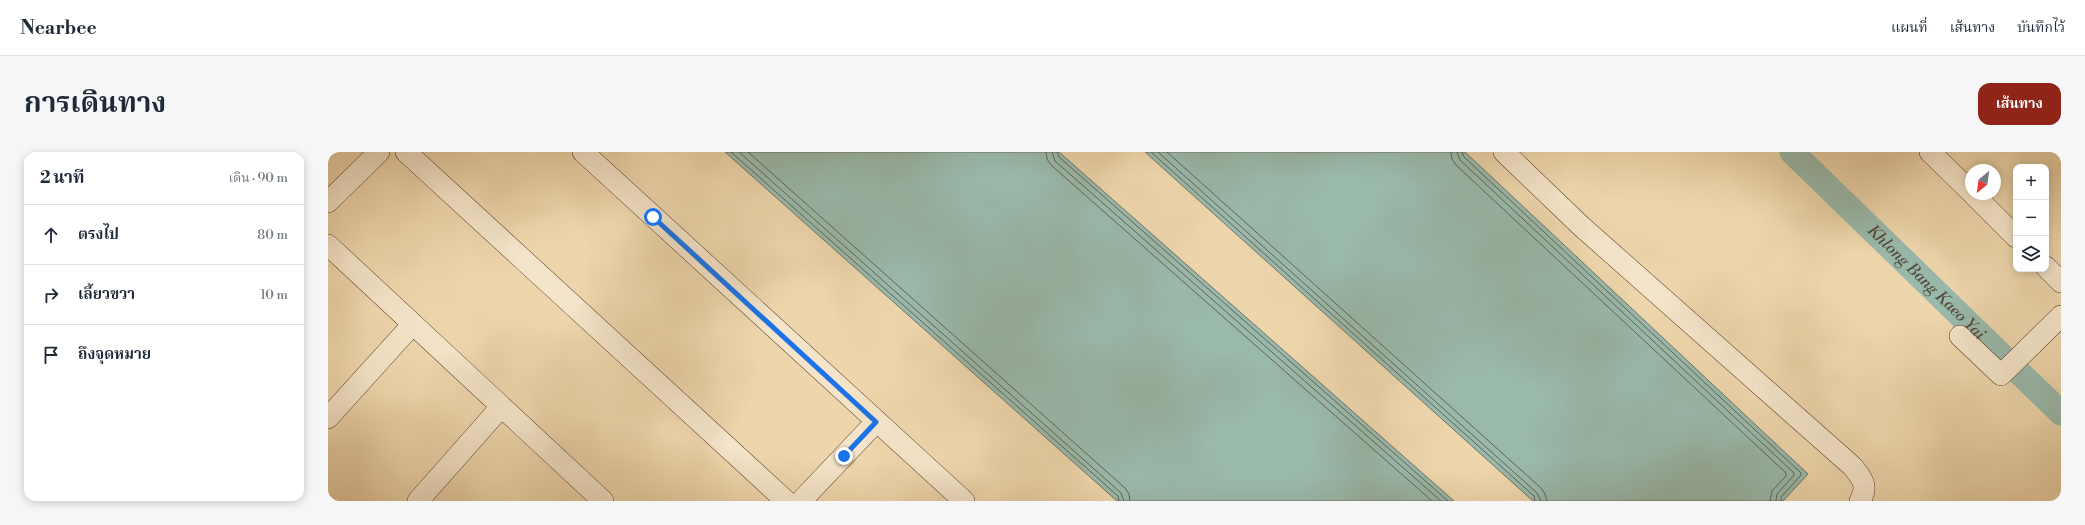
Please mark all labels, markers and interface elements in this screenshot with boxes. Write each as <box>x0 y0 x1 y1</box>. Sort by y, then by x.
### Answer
text: Nearbee <box>20 16 97 40</box>
text: แผนที่ <box>1891 19 1928 37</box>
text: เส้นทาง <box>1950 19 1995 37</box>
text: บันทึกไว้ <box>2017 19 2065 37</box>
button: เส้นทาง <box>1978 83 2061 125</box>
text: การเดินทาง <box>24 86 166 121</box>
north arrow <box>1965 164 2001 200</box>
map controls <box>2013 164 2049 272</box>
button: + <box>2013 164 2049 200</box>
text: 2 นาที <box>40 167 84 189</box>
text: เดิน · 90 m <box>229 170 288 186</box>
button: − <box>2013 200 2049 236</box>
route start <box>644 208 662 226</box>
water label: Khlong Bang Kaeo Yai <box>1863 220 1989 344</box>
icon: ahead <box>40 224 62 246</box>
text: ตรงไป <box>78 225 119 244</box>
text: 80 m <box>257 227 288 243</box>
button: layers <box>2013 236 2049 272</box>
icon: right <box>40 284 62 306</box>
text: เลี้ยวขวา <box>78 285 135 304</box>
text: 10 m <box>260 287 288 303</box>
icon: arrive <box>40 344 62 366</box>
text: ถึงจุดหมาย <box>78 345 151 364</box>
route end <box>835 447 853 465</box>

